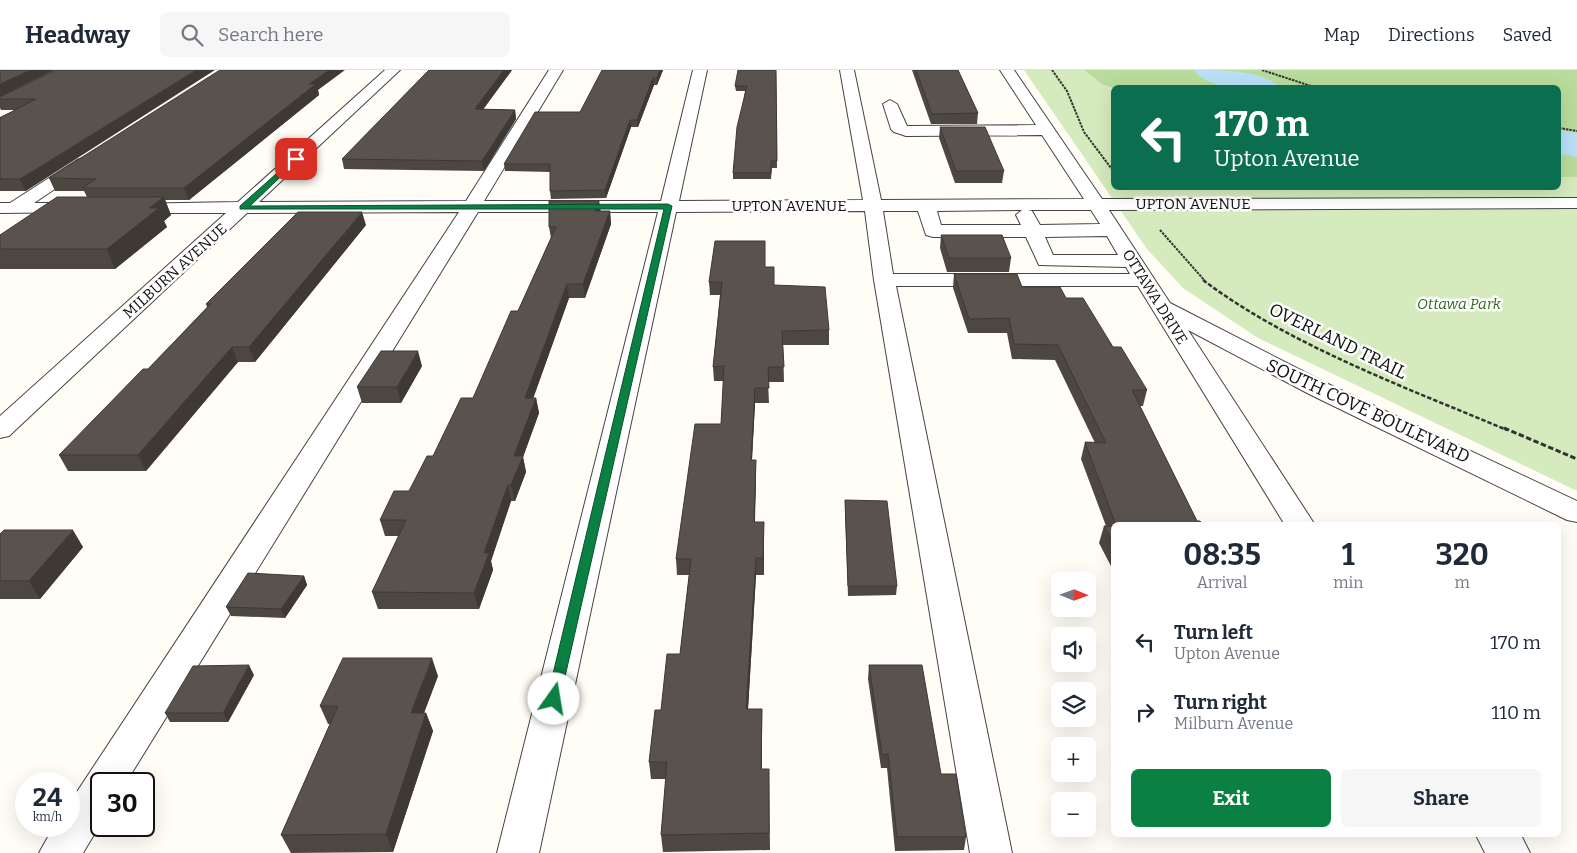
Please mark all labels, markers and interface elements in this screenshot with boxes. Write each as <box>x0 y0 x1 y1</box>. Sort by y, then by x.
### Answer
search box <box>160 12 510 57</box>
text: Headway <box>25 21 130 49</box>
icon: search <box>178 21 206 49</box>
text: Search here <box>218 23 324 46</box>
text: Map <box>1324 24 1360 46</box>
text: Directions <box>1388 24 1475 46</box>
text: Saved <box>1503 24 1552 46</box>
text: 170 m <box>1214 103 1309 145</box>
icon: left <box>1131 105 1196 170</box>
pin <box>275 138 317 180</box>
icon: arrive <box>282 145 310 173</box>
text: Upton Avenue <box>1214 145 1360 172</box>
street label: UPTON AVENUE <box>1135 195 1251 213</box>
street label: UPTON AVENUE <box>731 197 847 215</box>
street label: MILBURN AVENUE <box>119 220 231 322</box>
street label: OTTAWA DRIVE <box>1119 246 1191 348</box>
park label: Ottawa Park <box>1417 295 1502 313</box>
street label: OVERLAND TRAIL <box>1266 298 1411 384</box>
street label: SOUTH COVE BOULEVARD <box>1263 354 1473 468</box>
text: 08:35 <box>1183 537 1261 573</box>
text: 1 <box>1342 537 1355 573</box>
text: 320 <box>1436 537 1489 573</box>
north arrow <box>1051 572 1096 618</box>
map controls <box>1051 572 1096 837</box>
text: Arrival <box>1197 573 1247 592</box>
text: min <box>1333 573 1363 592</box>
text: m <box>1455 573 1470 592</box>
text: Turn left <box>1174 621 1253 644</box>
button: sound <box>1051 627 1096 672</box>
icon: left <box>1131 628 1159 656</box>
text: 170 m <box>1490 631 1541 654</box>
text: Upton Avenue <box>1174 644 1280 663</box>
position arrow <box>527 672 579 724</box>
button: layers <box>1051 682 1096 727</box>
text: Turn right <box>1174 691 1267 714</box>
icon: right <box>1131 698 1159 726</box>
text: 110 m <box>1491 701 1541 724</box>
text: Milburn Avenue <box>1174 714 1293 733</box>
button: + <box>1051 737 1096 782</box>
button: Exit <box>1131 769 1331 827</box>
button: Share <box>1341 769 1541 827</box>
speed limit sign: 30 <box>90 772 155 837</box>
text: 24 <box>33 783 62 813</box>
button: − <box>1051 792 1096 837</box>
text: km/h <box>33 810 62 824</box>

